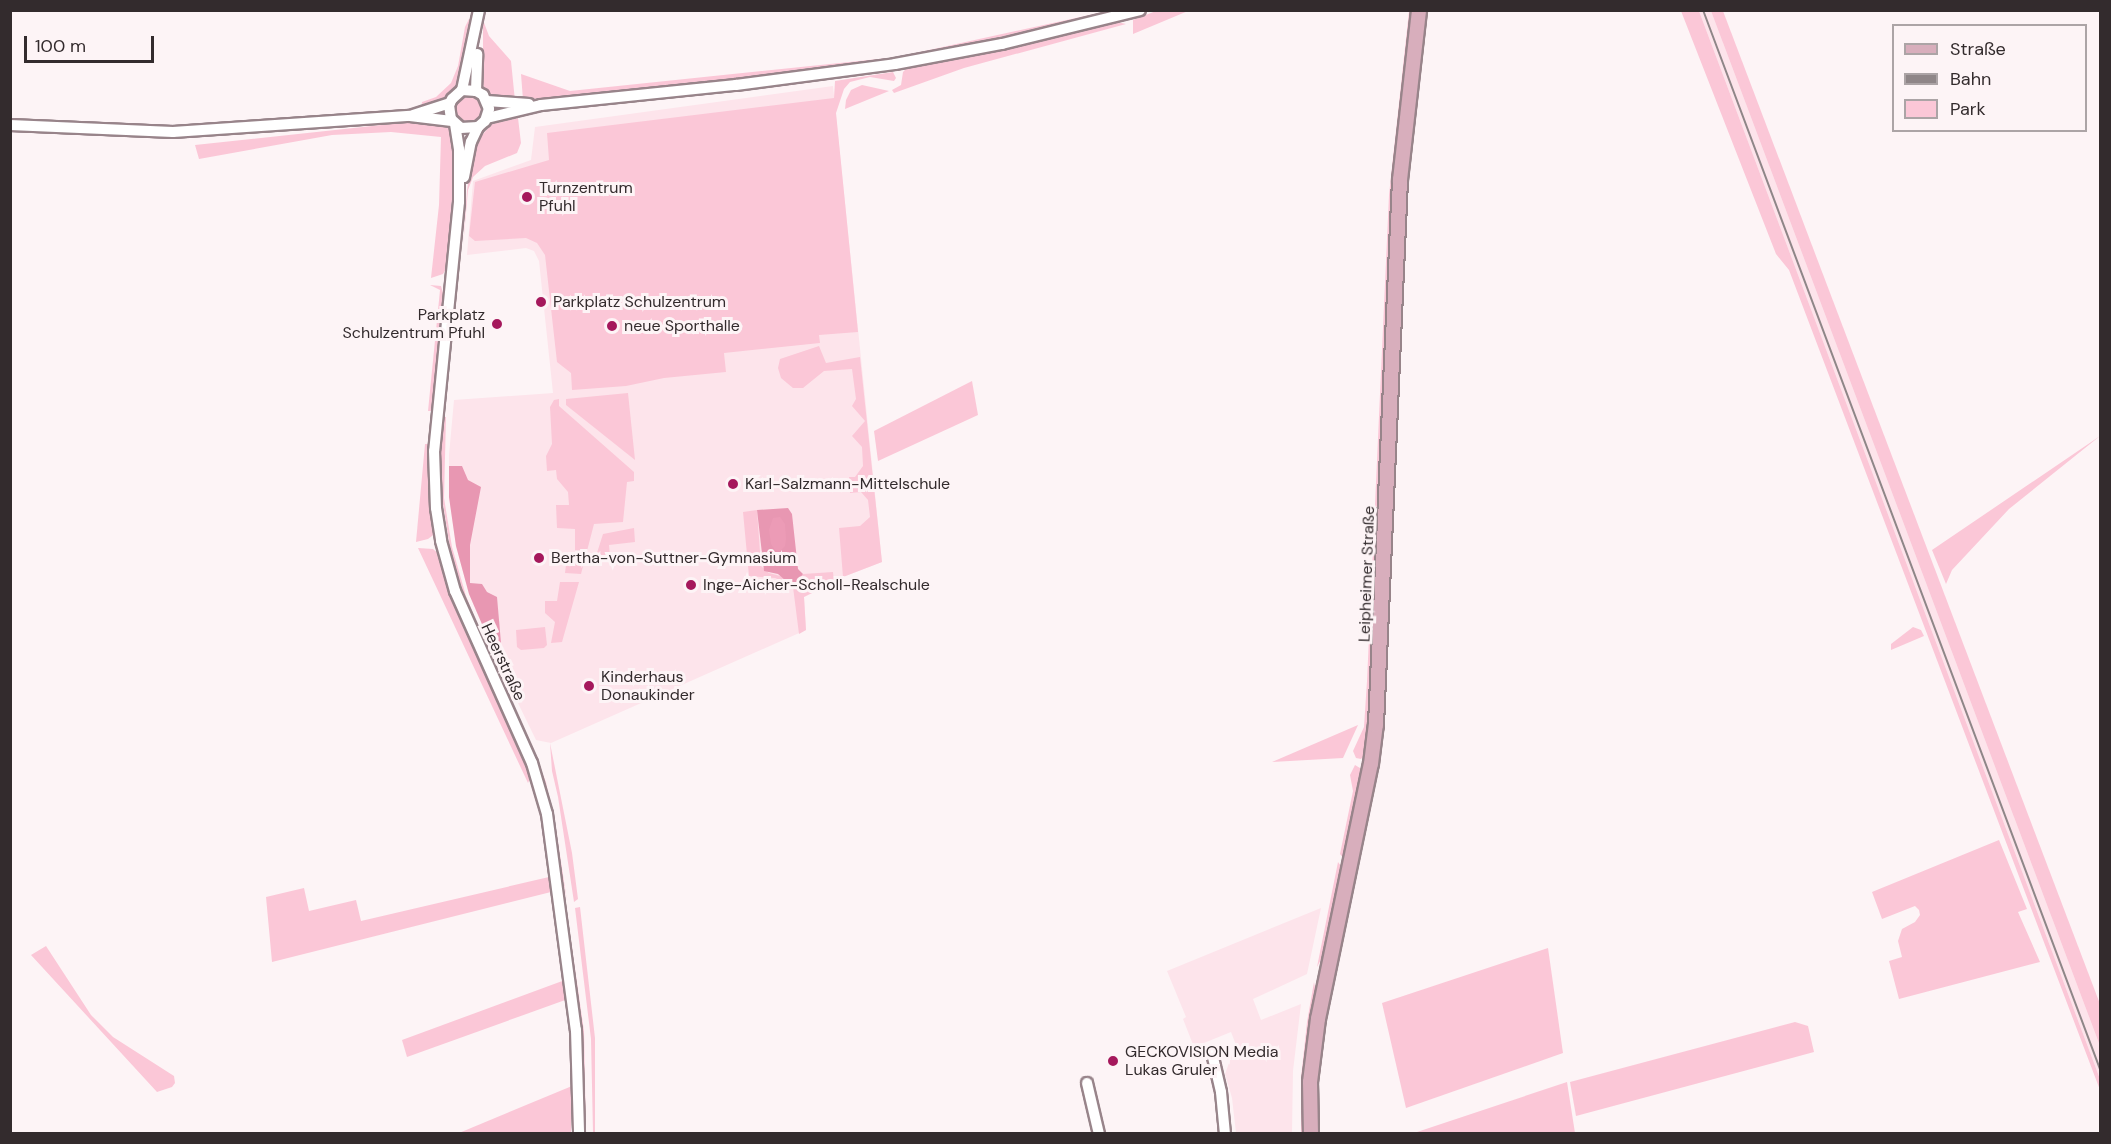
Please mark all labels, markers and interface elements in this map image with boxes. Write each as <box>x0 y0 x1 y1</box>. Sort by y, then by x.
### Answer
scale bar <box>27 24 158 62</box>
legend <box>1892 24 2087 132</box>
text: 100 m <box>35 34 86 58</box>
text: Straße <box>1950 37 2006 61</box>
text: Bahn <box>1950 67 1991 91</box>
text: Park <box>1950 97 1986 121</box>
place label: Turnzentrum Pfuhl <box>539 178 633 216</box>
marker: Turnzentrum Pfuhl <box>520 190 534 204</box>
place label: Parkplatz Schulzentrum <box>553 292 726 312</box>
marker: Parkplatz Schulzentrum <box>534 295 548 309</box>
place label: Parkplatz Schulzentrum Pfuhl <box>343 305 485 343</box>
place label: neue Sporthalle <box>624 316 740 336</box>
marker: Parkplatz Schulzentrum Pfuhl <box>490 317 504 331</box>
marker: neue Sporthalle <box>605 319 619 333</box>
place label: Karl-Salzmann-Mittelschule <box>745 474 950 494</box>
marker: Karl-Salzmann-Mittelschule <box>726 477 740 491</box>
street label: Leipheimer Straße <box>1355 506 1379 642</box>
place label: Bertha-von-Suttner-Gymnasium <box>551 548 796 568</box>
marker: Bertha-von-Suttner-Gymnasium <box>532 551 546 565</box>
place label: Inge-Aicher-Scholl-Realschule <box>703 575 930 595</box>
marker: Inge-Aicher-Scholl-Realschule <box>684 578 698 592</box>
street label: Heerstraße <box>477 620 529 704</box>
place label: Kinderhaus Donaukinder <box>601 667 695 705</box>
marker: Kinderhaus Donaukinder <box>582 679 596 693</box>
place label: GECKOVISION Media Lukas Gruler <box>1125 1042 1279 1080</box>
marker: GECKOVISION Media Lukas Gruler <box>1106 1054 1120 1068</box>

